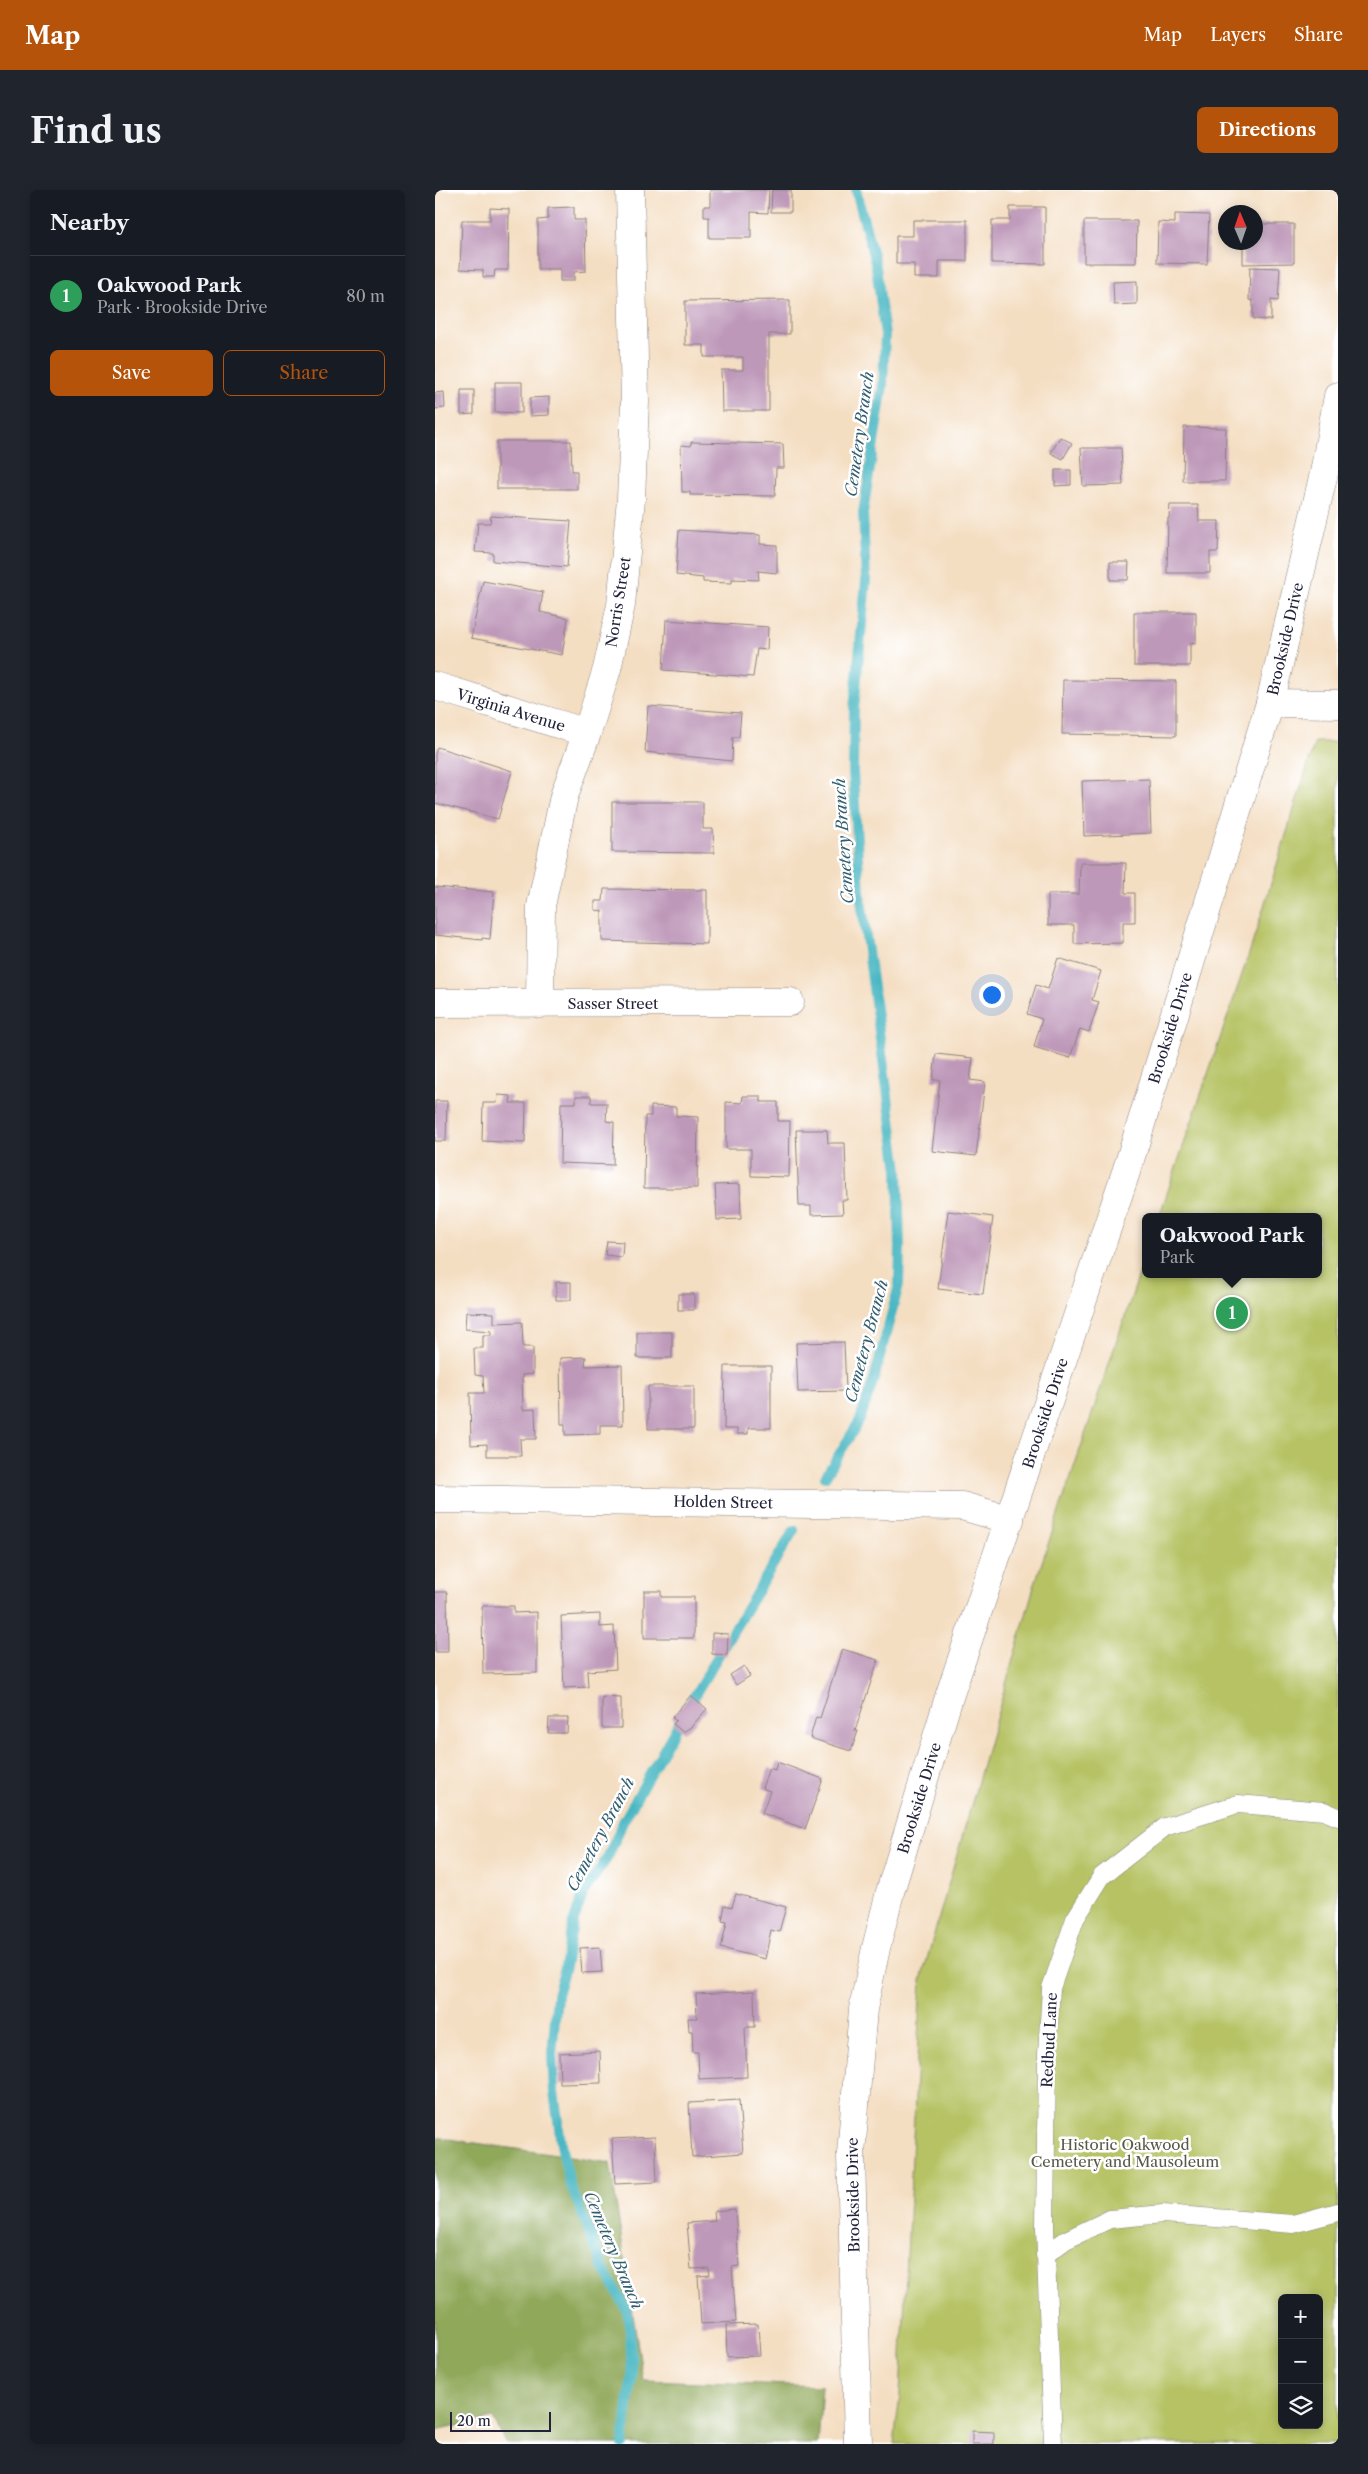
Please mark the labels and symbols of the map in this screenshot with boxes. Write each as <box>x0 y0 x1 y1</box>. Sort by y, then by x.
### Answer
north arrow <box>1218 205 1263 250</box>
water label: Cemetery Branch <box>840 370 878 498</box>
street label: Norris Street <box>601 555 635 649</box>
street label: Brookside Drive <box>1263 581 1307 697</box>
street label: Virginia Avenue <box>453 684 568 736</box>
water label: Cemetery Branch <box>829 777 857 905</box>
street label: Brookside Drive <box>1144 970 1196 1086</box>
your location <box>979 982 1005 1008</box>
street label: Sasser Street <box>568 994 659 1013</box>
water label: Cemetery Branch <box>840 1278 892 1404</box>
pin: 1 <box>1216 1294 1248 1332</box>
street label: Brookside Drive <box>1018 1355 1072 1471</box>
street label: Holden Street <box>673 1492 774 1512</box>
street label: Brookside Drive <box>893 1740 945 1856</box>
water label: Cemetery Branch <box>562 1774 638 1894</box>
street label: Redbud Lane <box>1037 1992 1061 2088</box>
park label: Historic Oakwood Cemetery and Mausoleum <box>1031 2135 1219 2171</box>
street label: Brookside Drive <box>842 2137 864 2253</box>
water label: Cemetery Branch <box>580 2188 648 2312</box>
scale bar <box>450 2409 551 2432</box>

